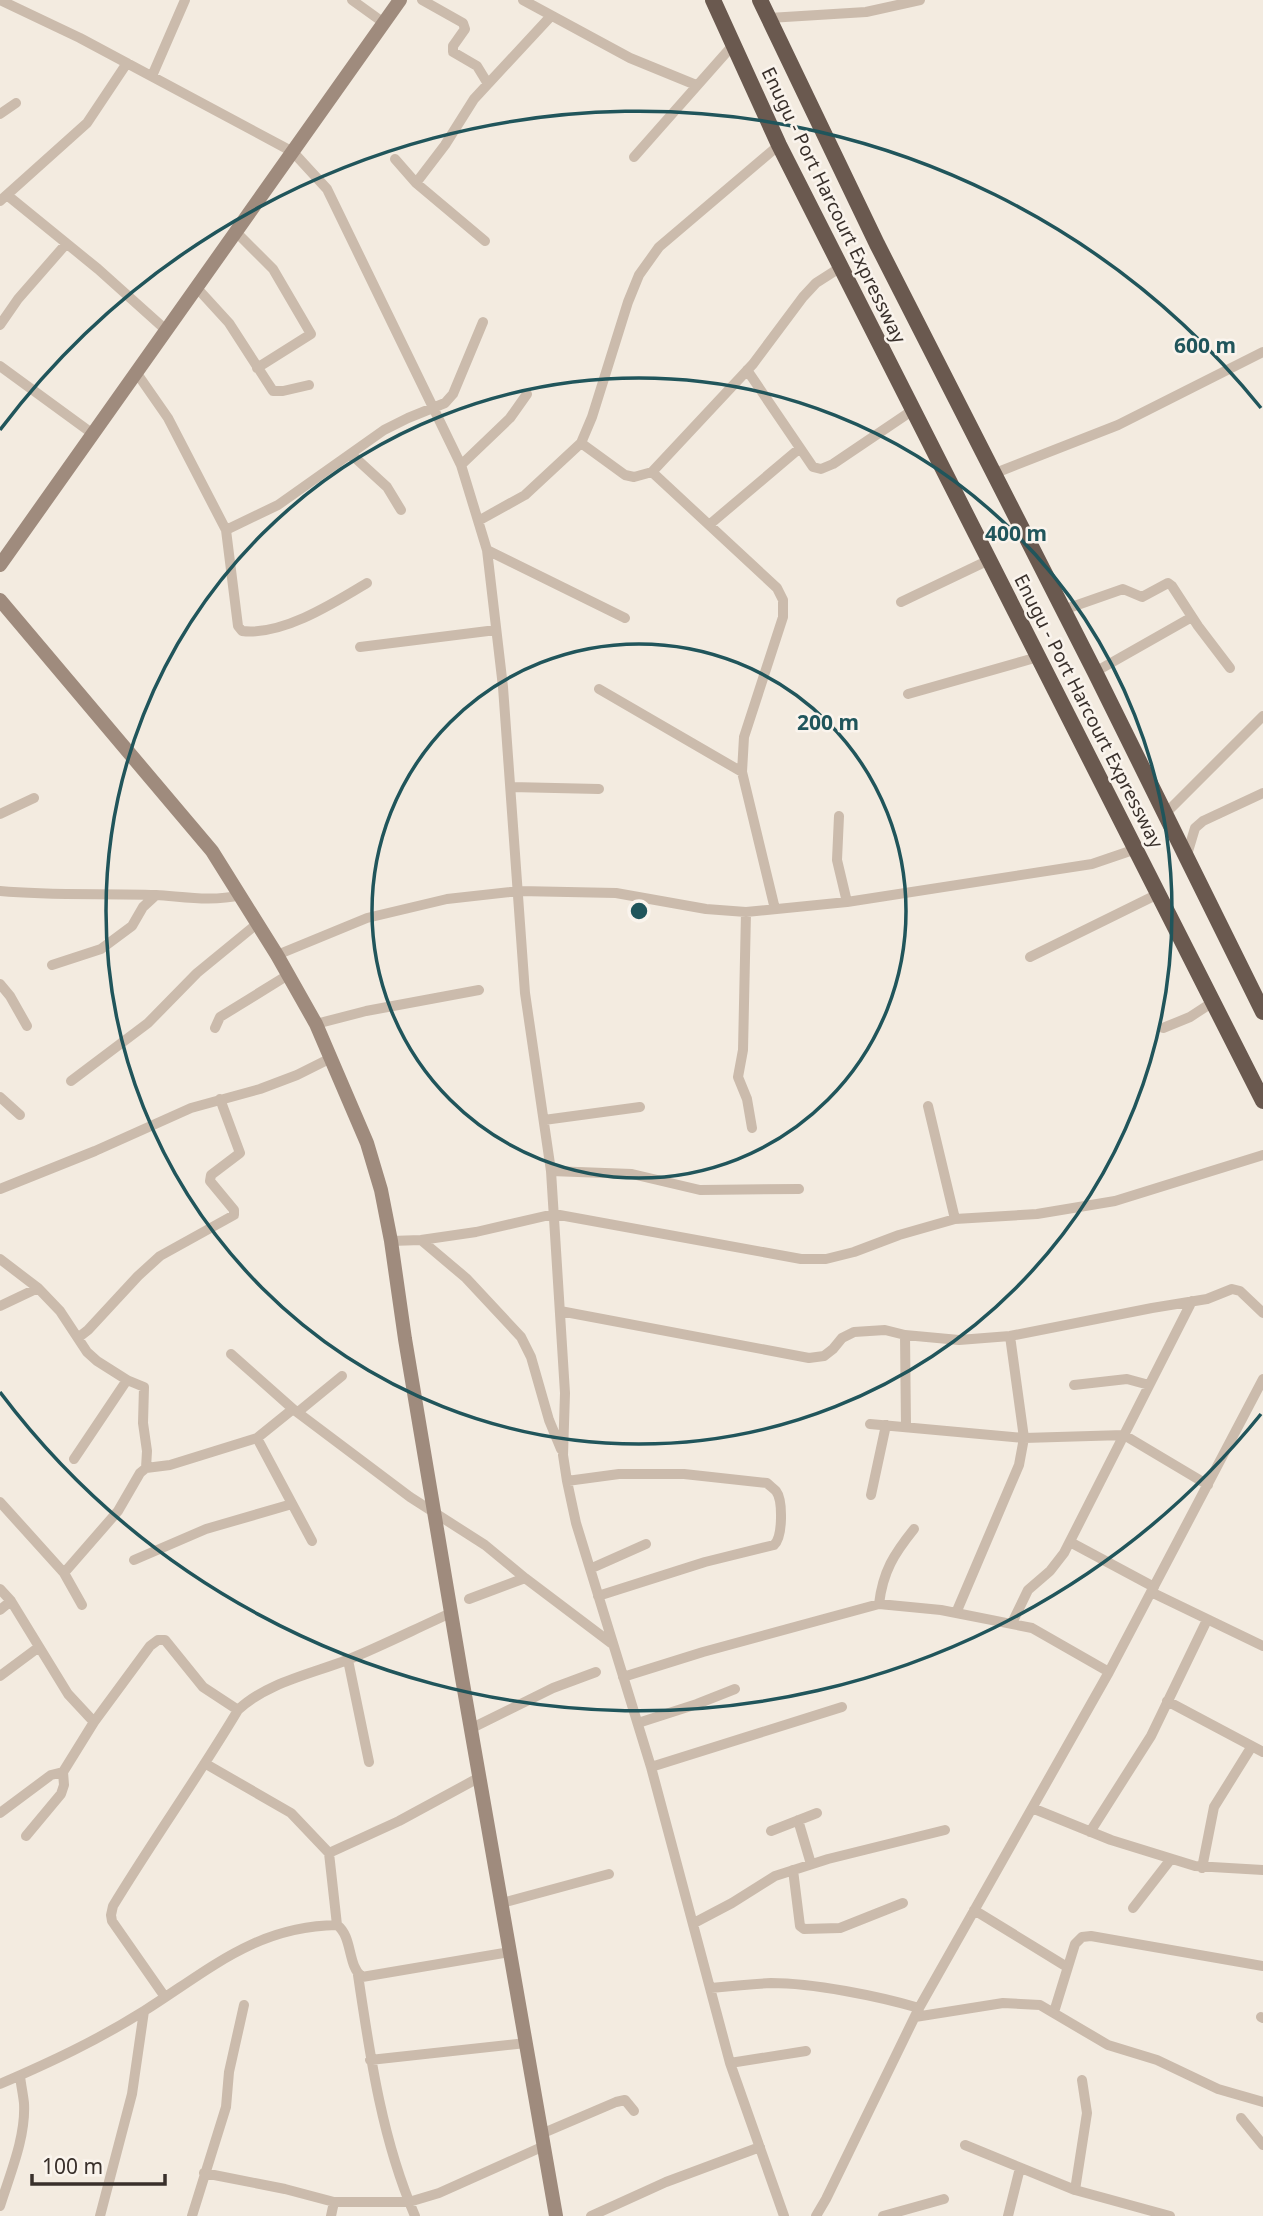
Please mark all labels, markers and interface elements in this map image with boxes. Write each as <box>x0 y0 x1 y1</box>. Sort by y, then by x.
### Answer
street label: Enugu - Port Harcourt Expressway <box>756 63 913 348</box>
text: 600 m <box>1174 331 1236 359</box>
text: 400 m <box>985 519 1047 547</box>
street label: Enugu - Port Harcourt Expressway <box>1008 570 1170 853</box>
text: 200 m <box>797 708 859 736</box>
centre of rings <box>627 899 651 923</box>
scale bar <box>32 2142 164 2186</box>
text: 100 m <box>42 2152 103 2180</box>

